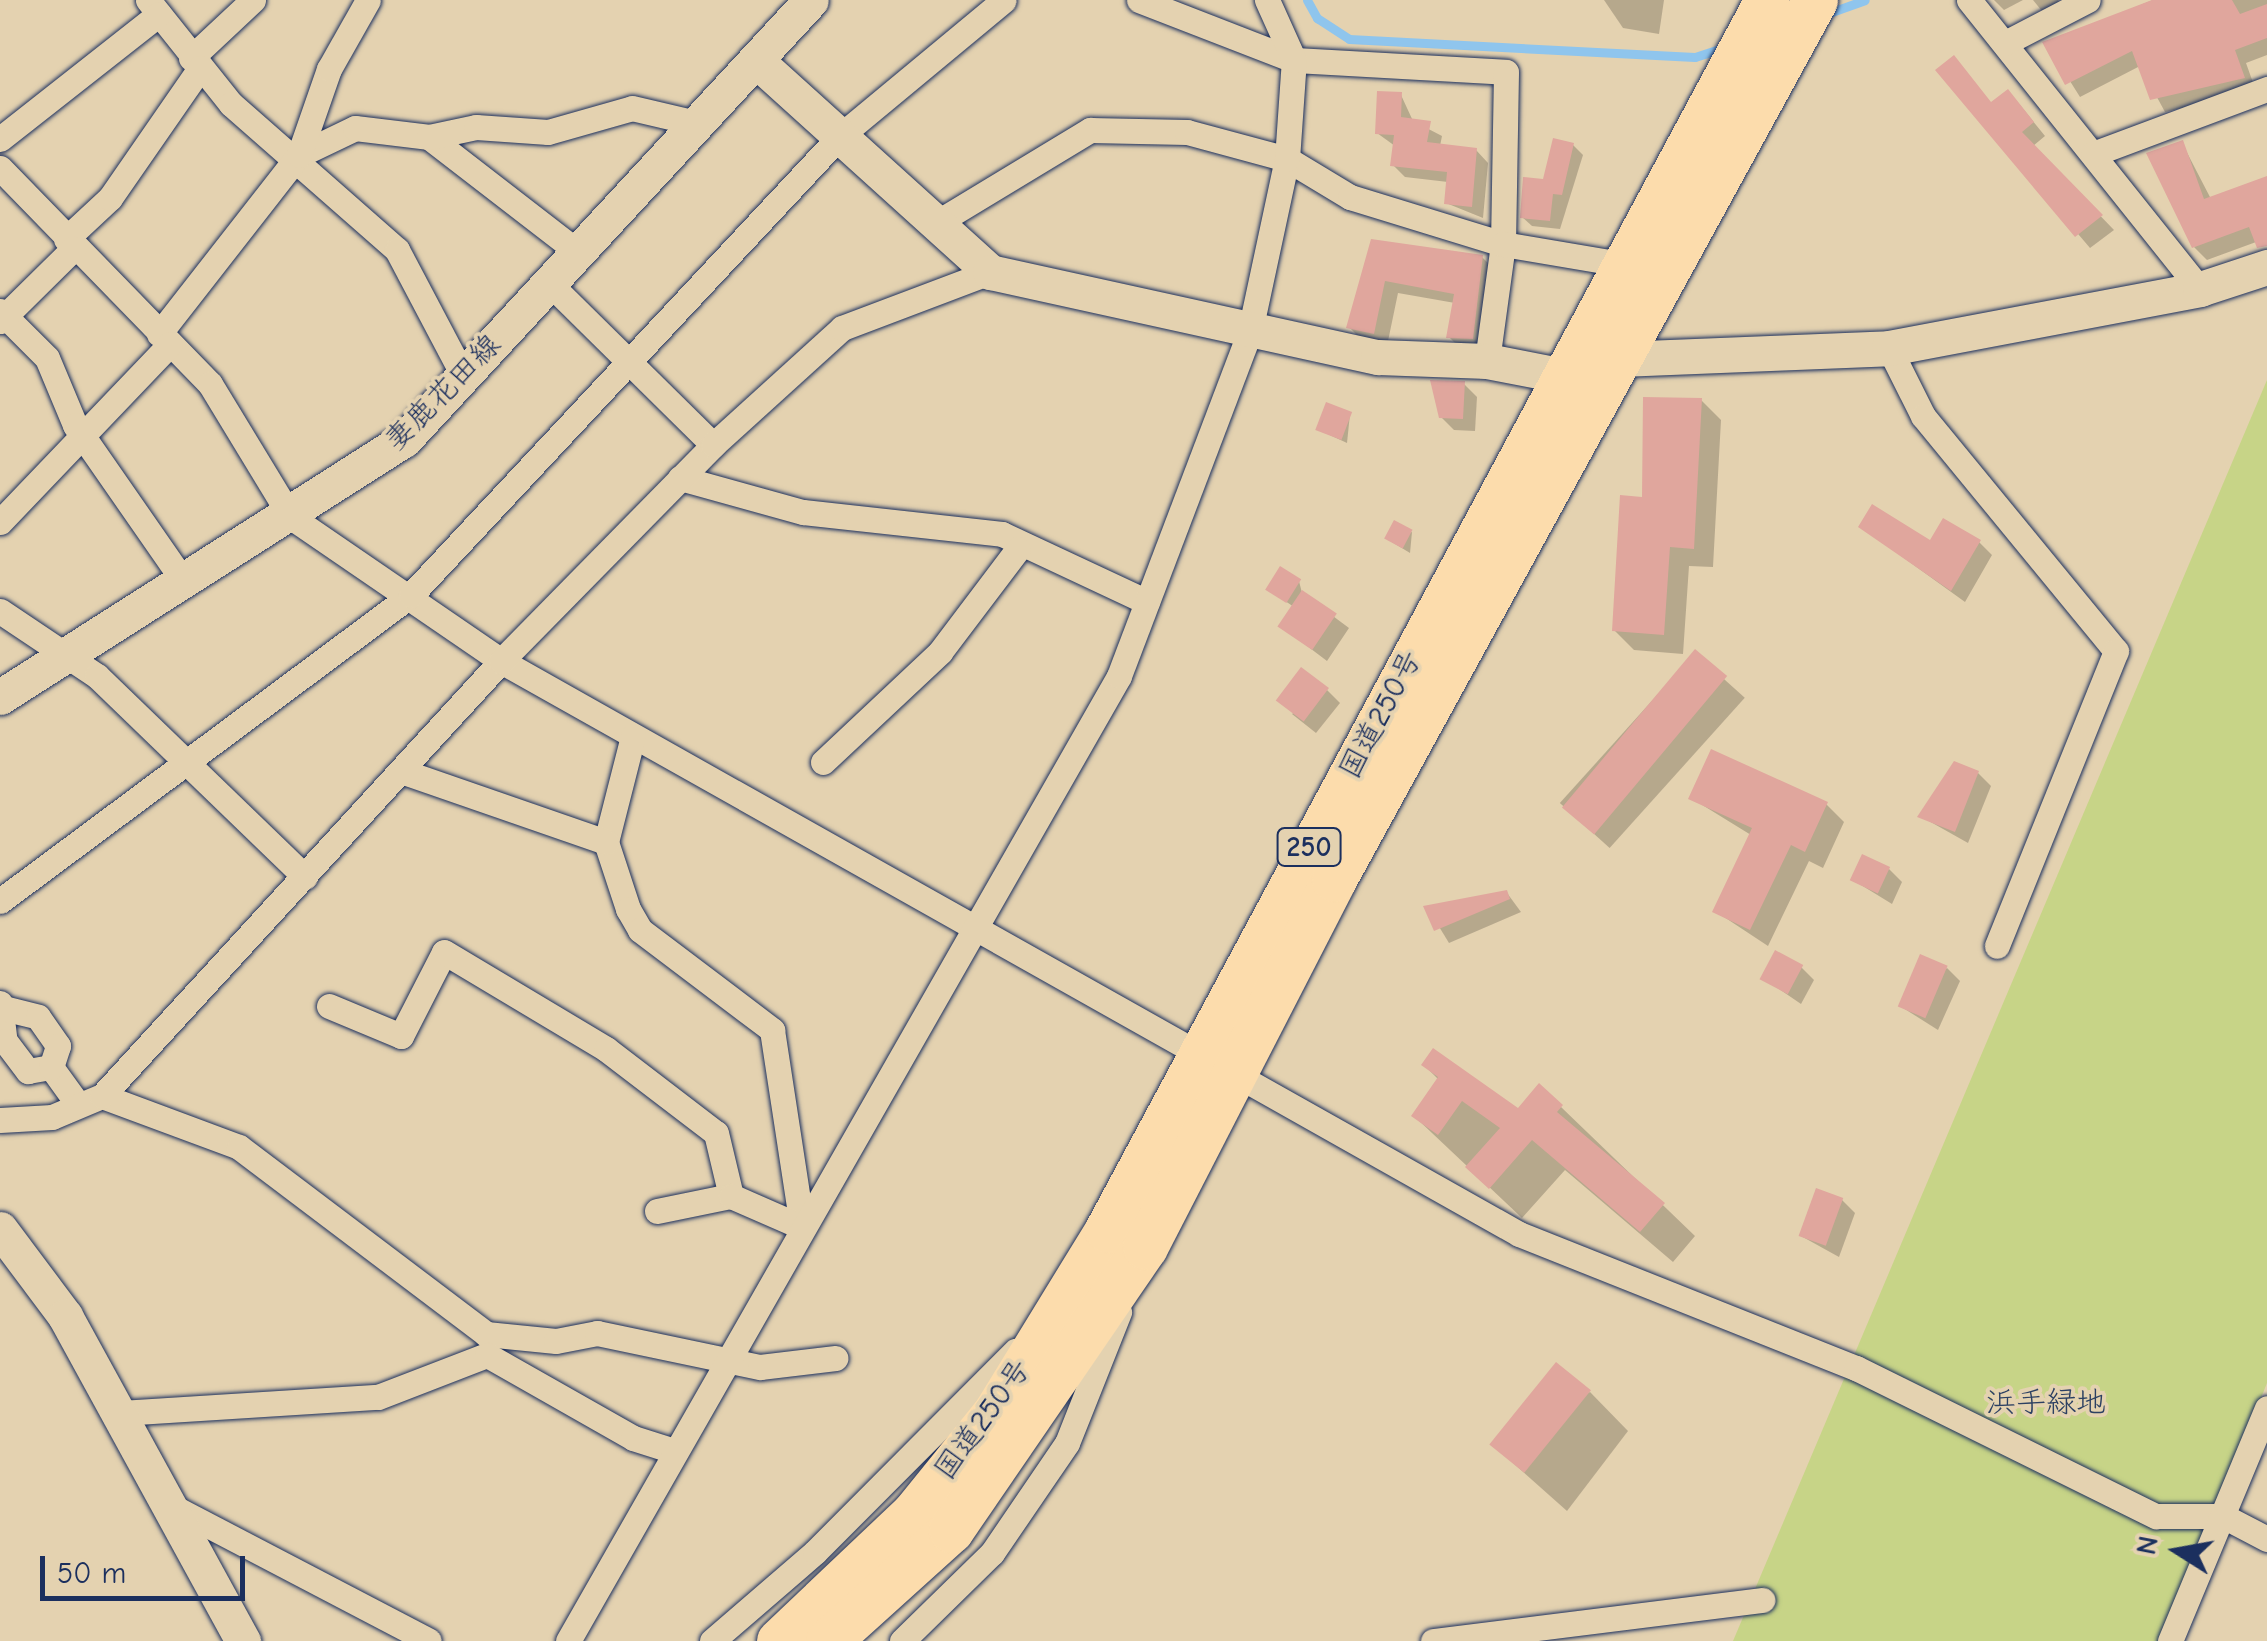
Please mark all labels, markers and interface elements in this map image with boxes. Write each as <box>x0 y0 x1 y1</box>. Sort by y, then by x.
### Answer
street label: 妻鹿花田線 <box>377 327 509 459</box>
street label: 国道250号 <box>1332 645 1430 785</box>
road number: 250 <box>1276 824 1342 870</box>
street label: 国道250号 <box>927 1353 1039 1487</box>
park label: 浜手緑地 <box>1986 1385 2106 1421</box>
north arrow <box>2127 1501 2227 1601</box>
text: N <box>2130 1533 2165 1557</box>
scale bar <box>45 1536 250 1598</box>
text: 50 m <box>57 1556 126 1591</box>

